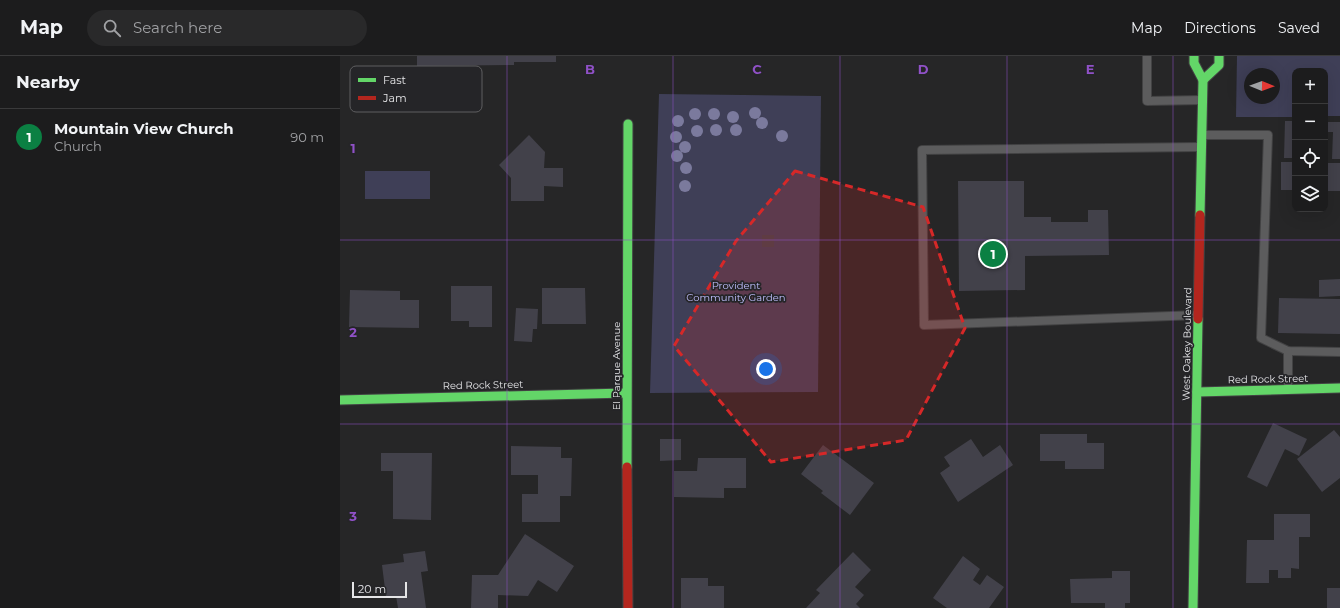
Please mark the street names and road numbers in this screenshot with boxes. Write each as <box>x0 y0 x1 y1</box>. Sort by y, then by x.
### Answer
street label: West Oakey Boulevard <box>1180 287 1194 401</box>
street label: El Parque Avenue <box>610 322 623 410</box>
street label: Red Rock Street <box>1228 372 1308 386</box>
street label: Red Rock Street <box>443 378 523 392</box>

